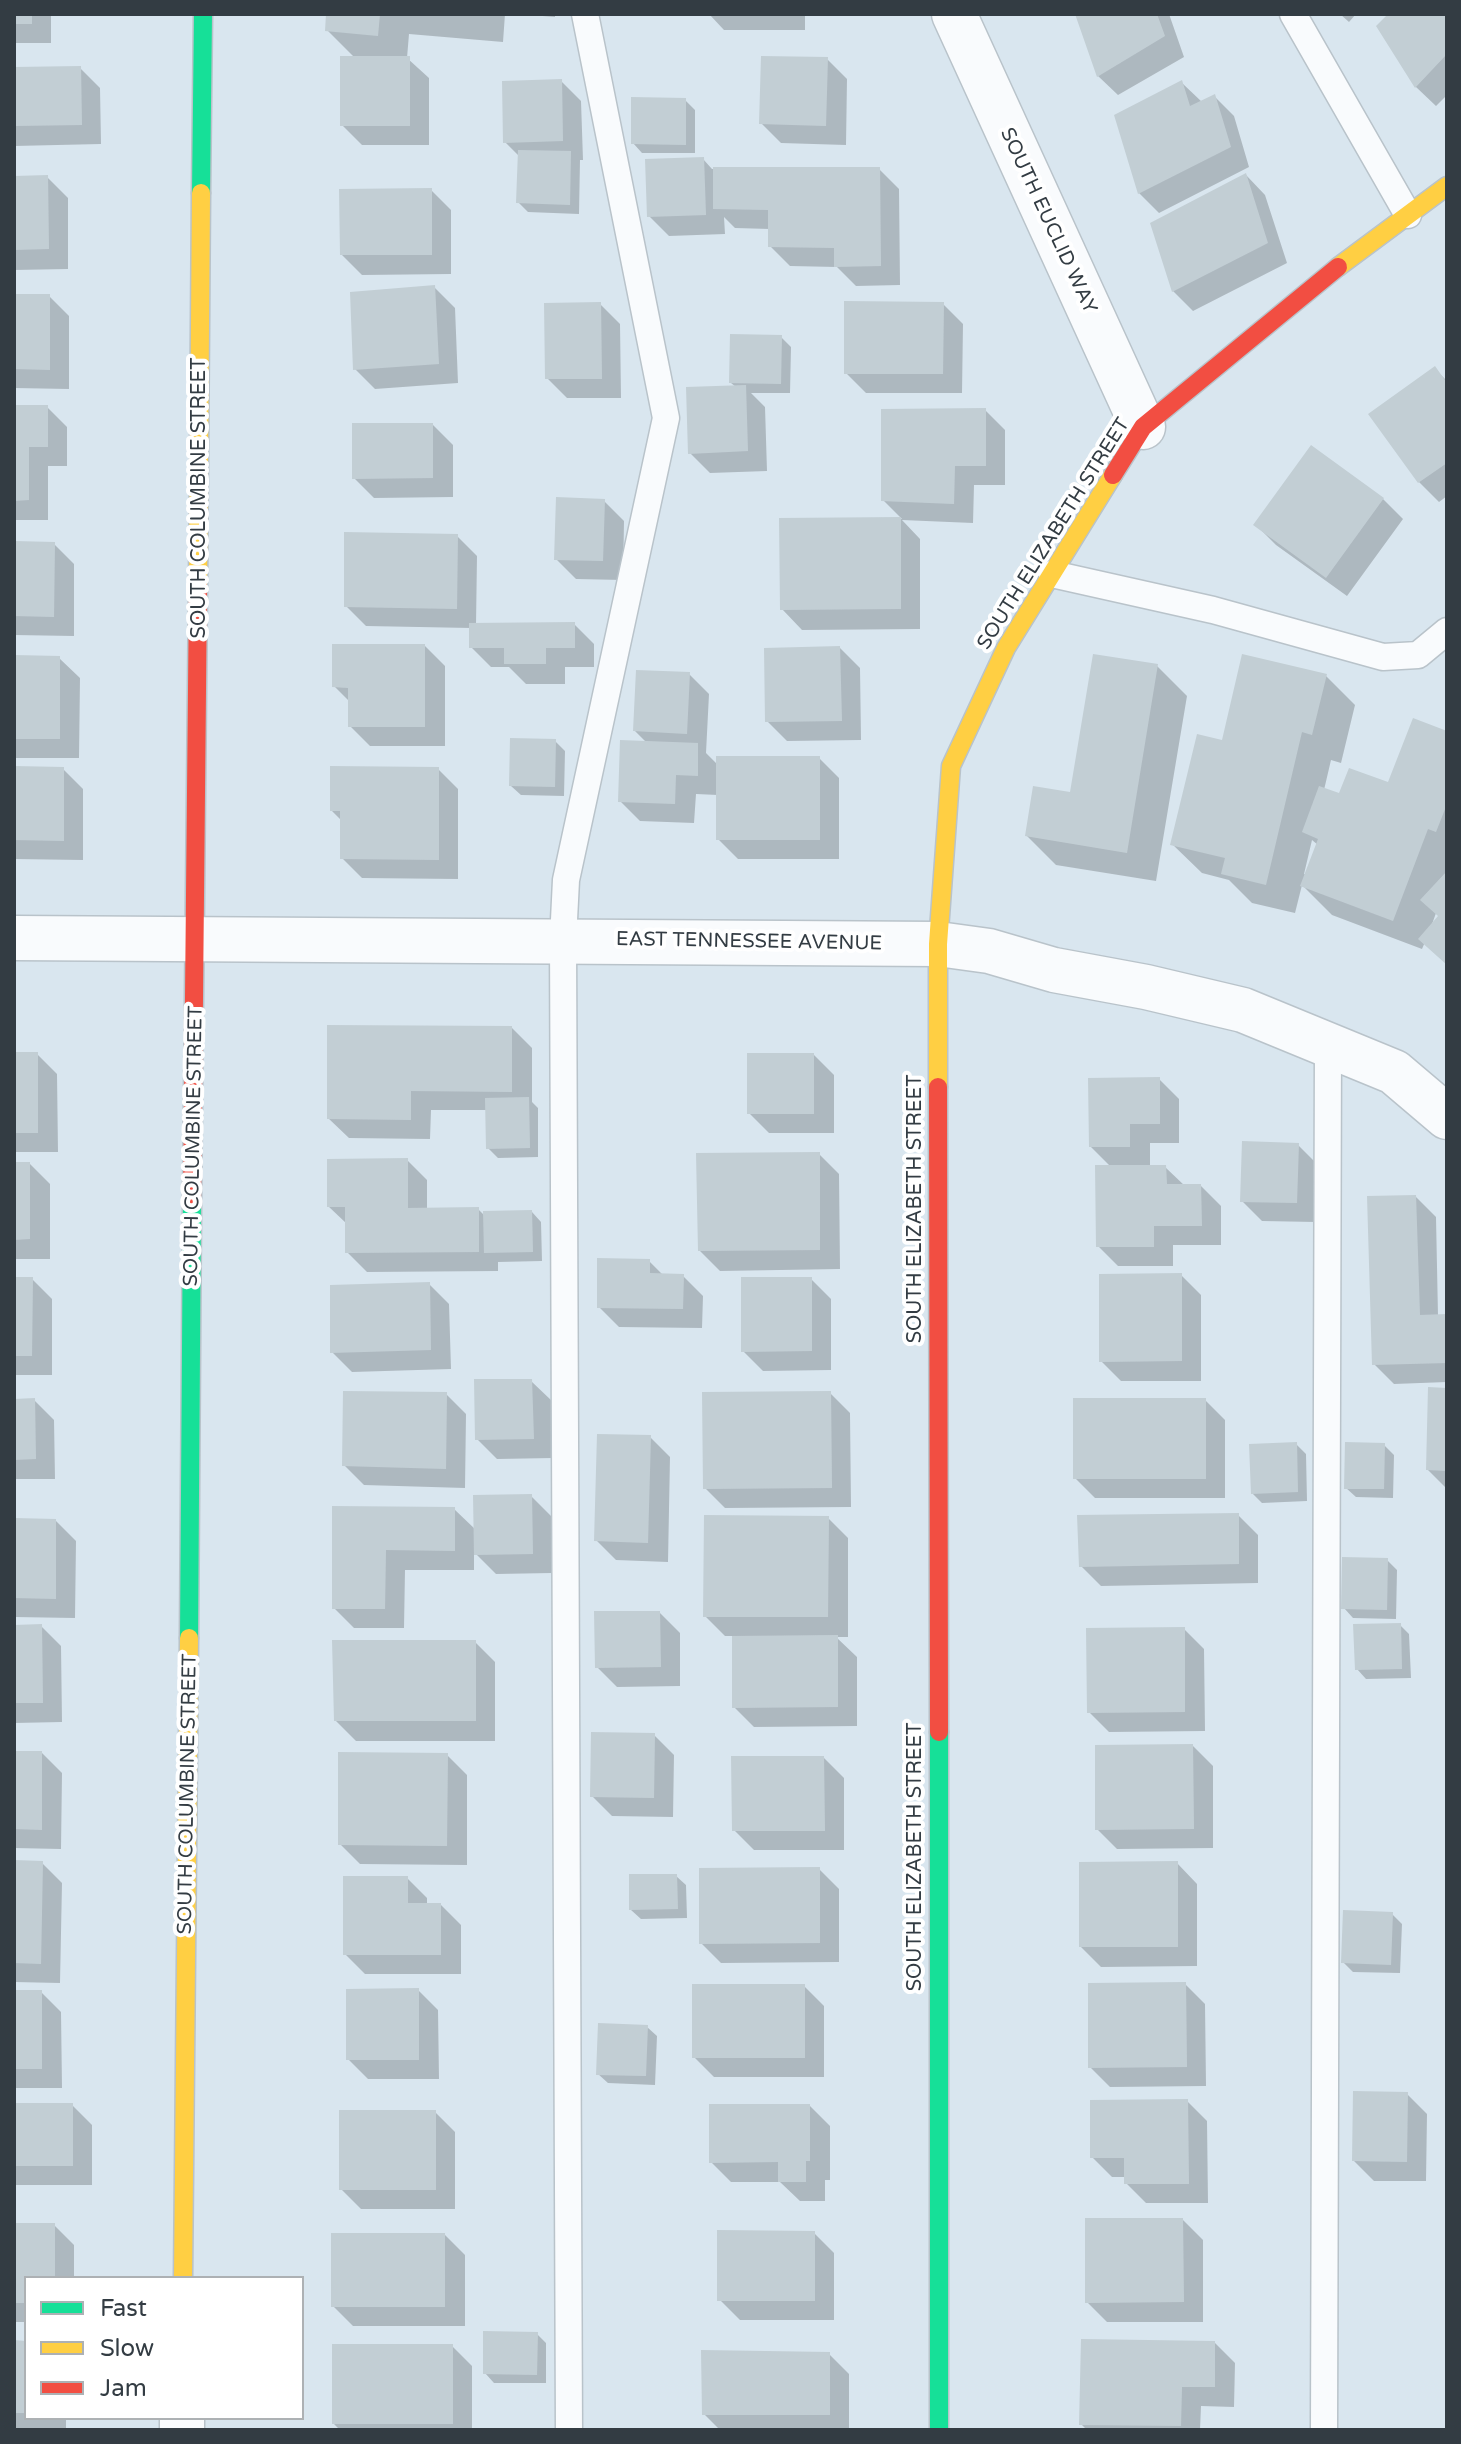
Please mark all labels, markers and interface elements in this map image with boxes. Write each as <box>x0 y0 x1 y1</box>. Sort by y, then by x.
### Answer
street label: SOUTH EUCLID WAY <box>994 124 1102 318</box>
street label: SOUTH COLUMBINE STREET <box>188 358 212 638</box>
street label: SOUTH ELIZABETH STREET <box>973 414 1135 654</box>
street label: EAST TENNESSEE AVENUE <box>616 928 882 956</box>
street label: SOUTH COLUMBINE STREET <box>180 1005 208 1287</box>
street label: SOUTH ELIZABETH STREET <box>904 1075 928 1343</box>
street label: SOUTH COLUMBINE STREET <box>174 1653 202 1935</box>
street label: SOUTH ELIZABETH STREET <box>904 1723 928 1991</box>
legend <box>24 2276 304 2420</box>
text: Fast <box>100 2294 147 2323</box>
text: Slow <box>100 2334 154 2363</box>
text: Jam <box>100 2374 147 2403</box>

